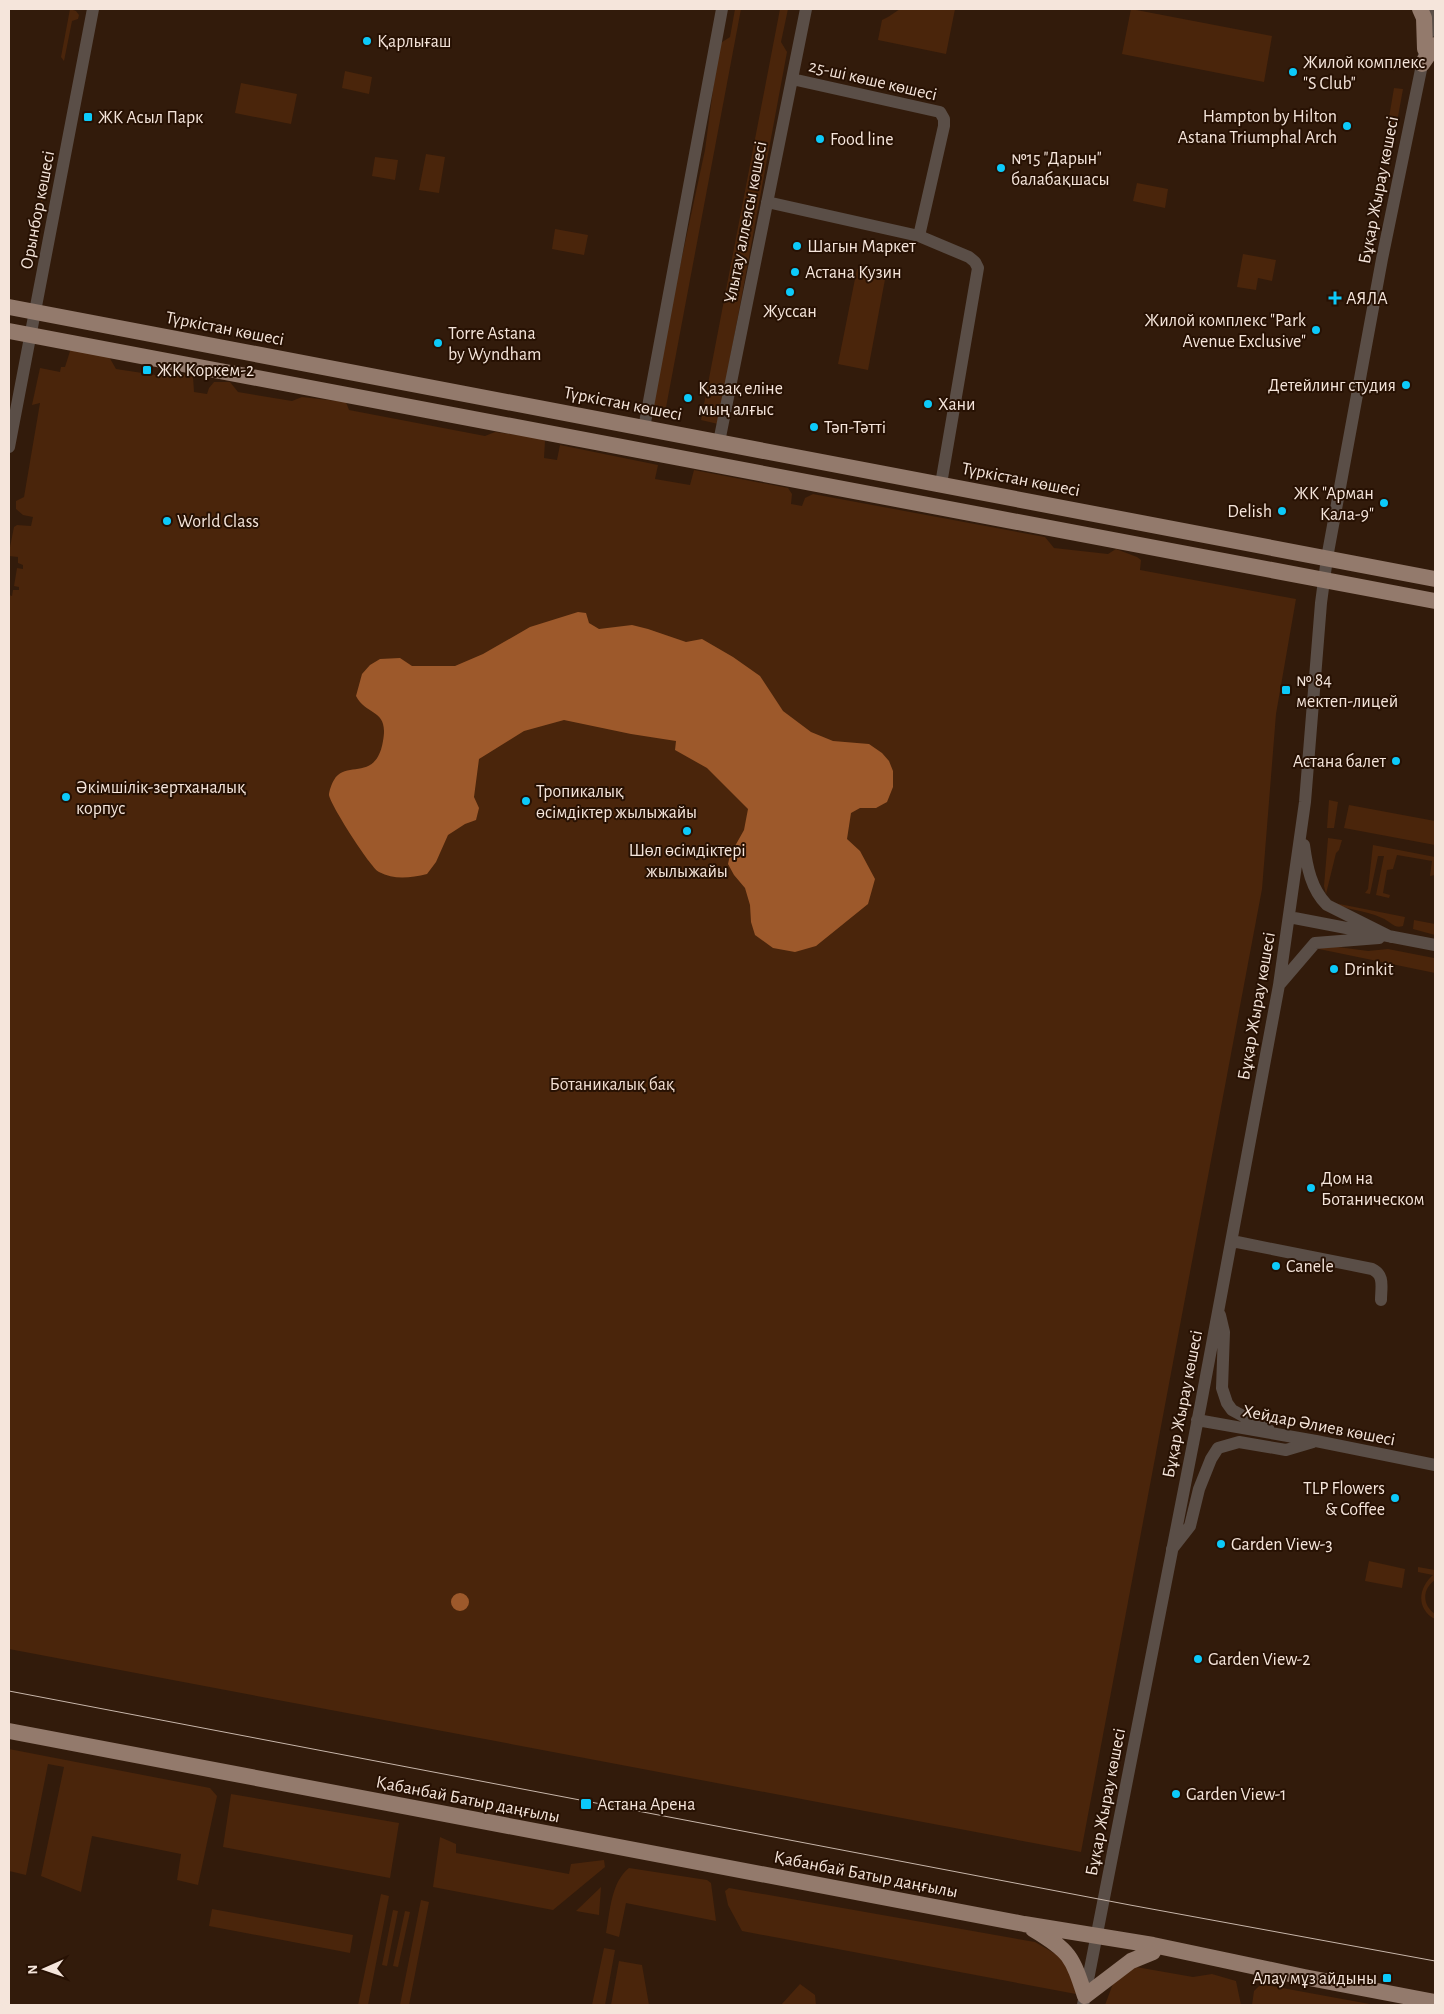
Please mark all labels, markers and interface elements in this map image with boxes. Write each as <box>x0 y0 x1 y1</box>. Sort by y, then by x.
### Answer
place label: Қарлығаш <box>377 33 452 51</box>
marker: Қарлығаш <box>361 35 373 47</box>
place label: Жилой комплекс "S Club" <box>1303 54 1425 93</box>
street label: 25-ші көше көшесі <box>807 57 939 104</box>
marker: Жилой комплекс "S Club" <box>1287 66 1299 78</box>
place label: Hampton by Hilton Astana Triumphal Arch <box>1178 108 1337 147</box>
place label: ЖК Асыл Парк <box>98 109 204 127</box>
marker: ЖК Асыл Парк <box>82 111 94 123</box>
street label: Бұқар Жырау көшесі <box>1356 115 1402 266</box>
marker: Hampton by Hilton Astana Triumphal Arch <box>1341 120 1353 132</box>
place label: Food line <box>830 131 894 149</box>
marker: Food line <box>814 133 826 145</box>
street label: Ұлытау аллеясы көшесі <box>721 140 770 305</box>
street label: Орынбор көшесі <box>17 149 58 271</box>
place label: №15 "Дарын" балабақшасы <box>1011 150 1110 189</box>
marker: №15 "Дарын" балабақшасы <box>995 162 1007 174</box>
place label: Шагын Маркет <box>807 238 916 256</box>
marker: Шагын Маркет <box>791 240 803 252</box>
place label: Астана Кузин <box>805 264 902 282</box>
marker: Астана Кузин <box>789 266 801 278</box>
marker: Жуссан <box>784 286 796 298</box>
place label: АЯЛА <box>1346 290 1388 308</box>
marker: АЯЛА <box>1328 291 1342 305</box>
place label: Жуссан <box>763 303 817 321</box>
street label: Түркістан көшесі <box>164 309 285 349</box>
place label: Жилой комплекс "Park Avenue Exclusive" <box>1145 312 1307 351</box>
marker: Жилой комплекс "Park Avenue Exclusive" <box>1310 324 1322 336</box>
place label: Torre Astana by Wyndham <box>448 325 542 364</box>
marker: Torre Astana by Wyndham <box>432 337 444 349</box>
place label: ЖК Коркем-2 <box>157 362 254 380</box>
marker: ЖК Коркем-2 <box>141 364 153 376</box>
place label: Детейлинг студия <box>1268 377 1396 395</box>
marker: Детейлинг студия <box>1400 379 1412 391</box>
place label: Қазақ еліне мың алғыс <box>698 380 783 419</box>
street label: Түркістан көшесі <box>562 384 683 424</box>
marker: Қазақ еліне мың алғыс <box>682 392 694 404</box>
place label: Хани <box>938 396 976 414</box>
marker: Хани <box>922 398 934 410</box>
place label: Тәп-Тәтті <box>824 419 886 437</box>
marker: Тәп-Тәтті <box>808 421 820 433</box>
street label: Түркістан көшесі <box>960 460 1081 500</box>
place label: ЖК "Арман Кала-9" <box>1294 485 1374 524</box>
marker: ЖК "Арман Кала-9" <box>1378 497 1390 509</box>
place label: Delish <box>1227 503 1272 521</box>
marker: Delish <box>1276 505 1288 517</box>
place label: World Class <box>177 513 259 531</box>
marker: World Class <box>161 515 173 527</box>
place label: № 84 мектеп-лицей <box>1296 672 1398 711</box>
marker: № 84 мектеп-лицей <box>1280 684 1292 696</box>
place label: Астана балет <box>1293 752 1387 771</box>
marker: Астана балет <box>1390 755 1402 767</box>
place label: Әкімшілік-зертханалық корпус <box>76 779 246 818</box>
place label: Тропикалық өсімдіктер жылыжайы <box>536 783 697 822</box>
marker: Әкімшілік-зертханалық корпус <box>60 791 72 803</box>
marker: Тропикалық өсімдіктер жылыжайы <box>520 795 532 807</box>
marker: Шөл өсімдіктері жылыжайы <box>681 825 693 837</box>
place label: Шөл өсімдіктері жылыжайы <box>628 842 746 881</box>
street label: Бұқар Жырау көшесі <box>1235 931 1279 1082</box>
place label: Drinkit <box>1344 961 1394 979</box>
marker: Drinkit <box>1328 963 1340 975</box>
park label: Ботаникалық бақ <box>549 1075 675 1094</box>
place label: Дом на Ботаническом <box>1321 1170 1425 1209</box>
marker: Дом на Ботаническом <box>1305 1182 1317 1194</box>
place label: Canele <box>1286 1258 1334 1276</box>
marker: Canele <box>1270 1260 1282 1272</box>
street label: Бұқар Жырау көшесі <box>1160 1329 1206 1480</box>
street label: Хейдар Әлиев көшесі <box>1241 1402 1397 1450</box>
place label: TLP Flowers & Coffee <box>1303 1480 1385 1519</box>
marker: TLP Flowers & Coffee <box>1389 1492 1401 1504</box>
place label: Garden View-3 <box>1231 1536 1333 1554</box>
marker: Garden View-3 <box>1215 1538 1227 1550</box>
place label: Garden View-2 <box>1208 1651 1311 1669</box>
marker: Garden View-2 <box>1192 1653 1204 1665</box>
street label: Бұқар Жырау көшесі <box>1083 1727 1129 1878</box>
street label: Қабанбай Батыр даңғылы <box>374 1772 561 1827</box>
place label: Garden View-1 <box>1186 1786 1287 1804</box>
marker: Garden View-1 <box>1170 1788 1182 1800</box>
place label: Астана Арена <box>597 1796 695 1814</box>
marker: Астана Арена <box>579 1797 593 1811</box>
street label: Қабанбай Батыр даңғылы <box>772 1847 959 1902</box>
north arrow <box>20 1944 70 1994</box>
text: N <box>26 1964 40 1975</box>
place label: Алау мұз айдыны <box>1252 1970 1377 1988</box>
marker: Алау мұз айдыны <box>1381 1972 1393 1984</box>

